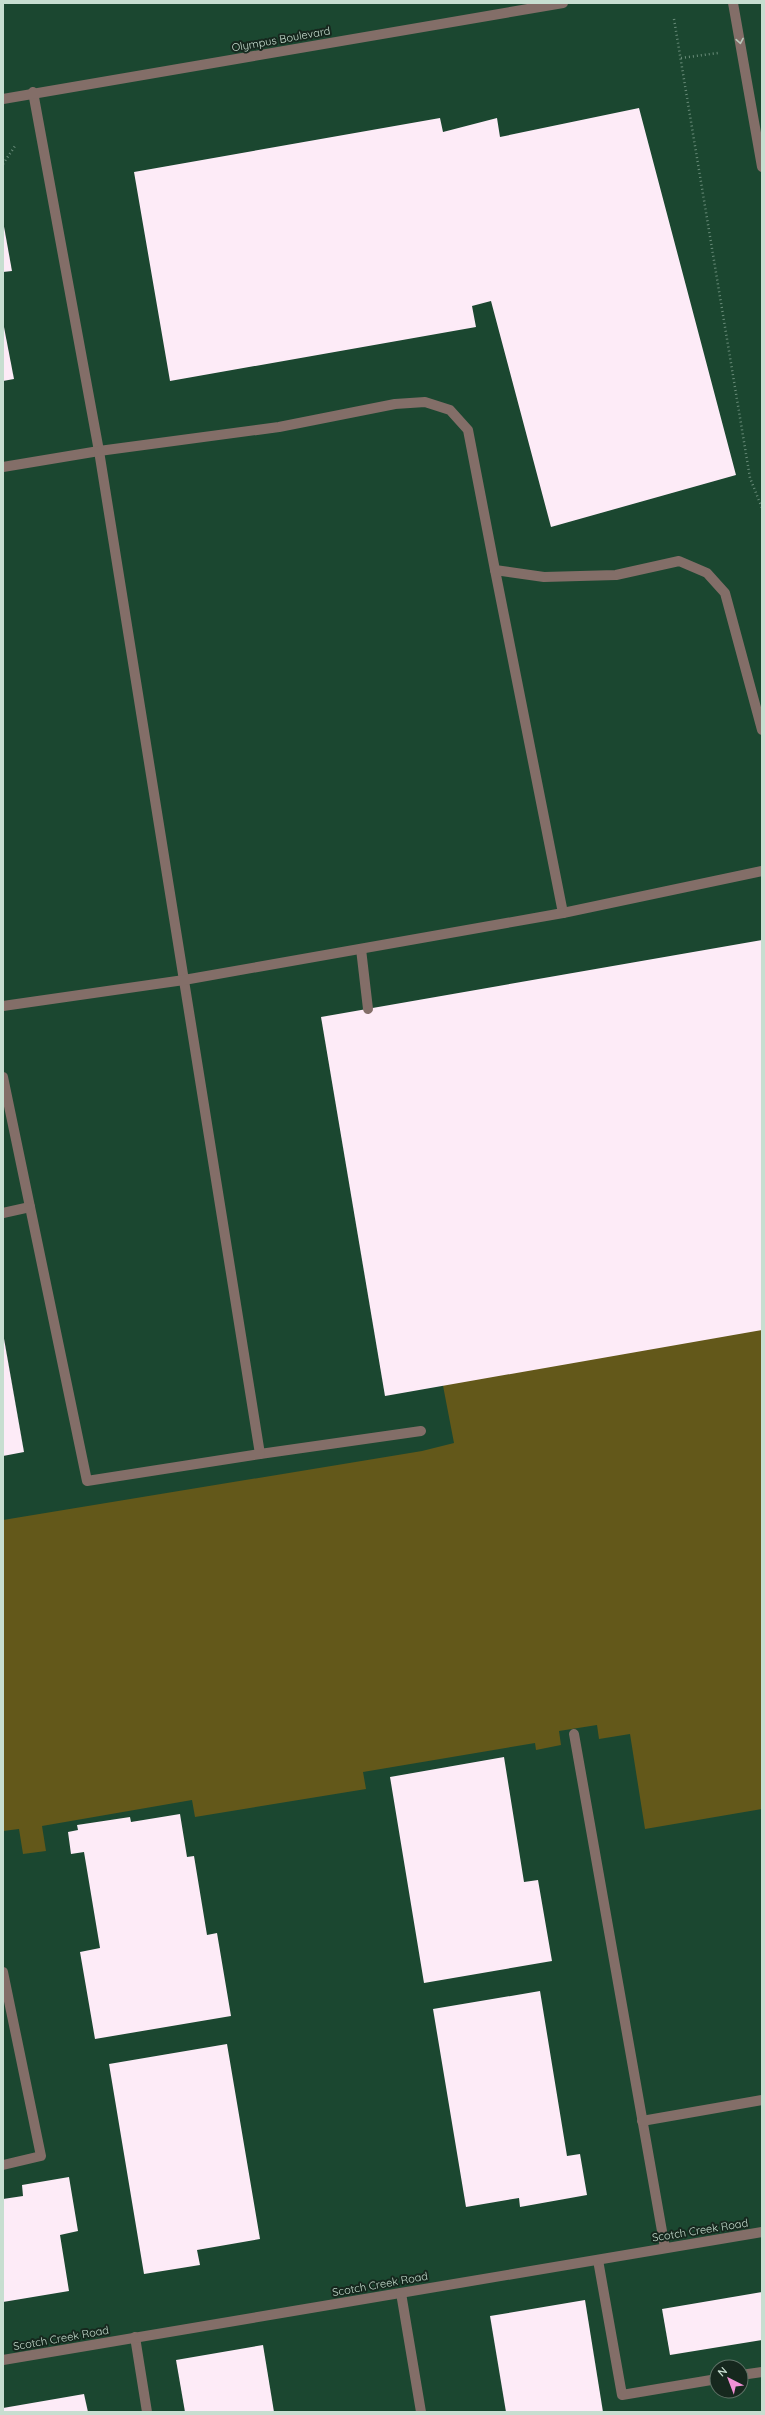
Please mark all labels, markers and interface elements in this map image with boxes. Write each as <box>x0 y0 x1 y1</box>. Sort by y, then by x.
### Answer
street label: Olympus Boulevard <box>231 23 331 55</box>
one-way arrow <box>735 38 744 45</box>
street label: Scotch Creek Road <box>651 2216 749 2244</box>
street label: Scotch Creek Road <box>331 2269 429 2299</box>
street label: Scotch Creek Road <box>12 2323 110 2353</box>
north arrow <box>709 2359 749 2399</box>
text: N <box>715 2364 730 2379</box>

